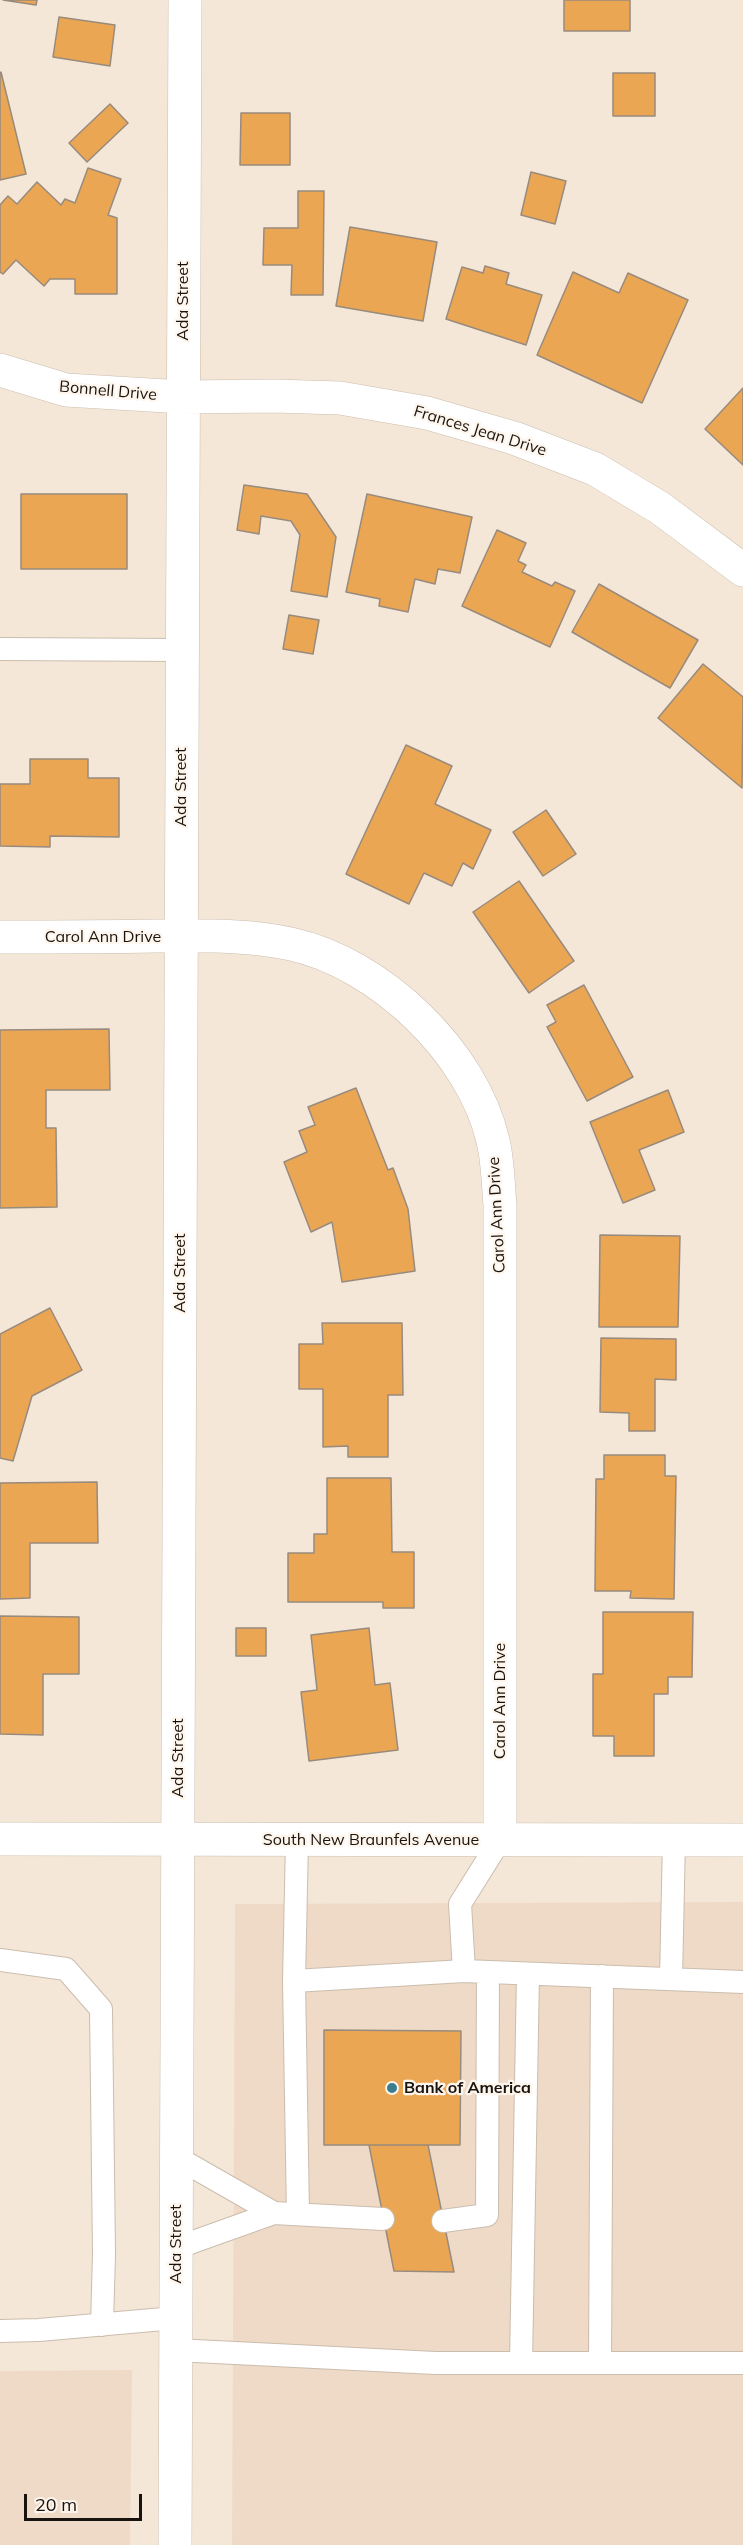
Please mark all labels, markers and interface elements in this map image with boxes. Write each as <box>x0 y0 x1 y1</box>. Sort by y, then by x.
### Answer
street label: Ada Street <box>173 261 193 341</box>
street label: Bonnell Drive <box>58 377 158 405</box>
street label: Frances Jean Drive <box>411 402 549 460</box>
street label: Ada Street <box>171 747 191 827</box>
street label: Carol Ann Drive <box>45 927 161 947</box>
street label: Carol Ann Drive <box>484 1156 510 1274</box>
street label: Ada Street <box>170 1233 190 1313</box>
street label: Carol Ann Drive <box>490 1643 510 1759</box>
street label: Ada Street <box>168 1718 188 1798</box>
street label: South New Braunfels Avenue <box>263 1830 479 1850</box>
place label: Bank of America <box>404 2078 531 2098</box>
marker: Bank of America <box>385 2081 399 2095</box>
street label: Ada Street <box>166 2204 186 2284</box>
scale bar <box>27 2482 146 2520</box>
text: 20 m <box>35 2493 77 2516</box>

